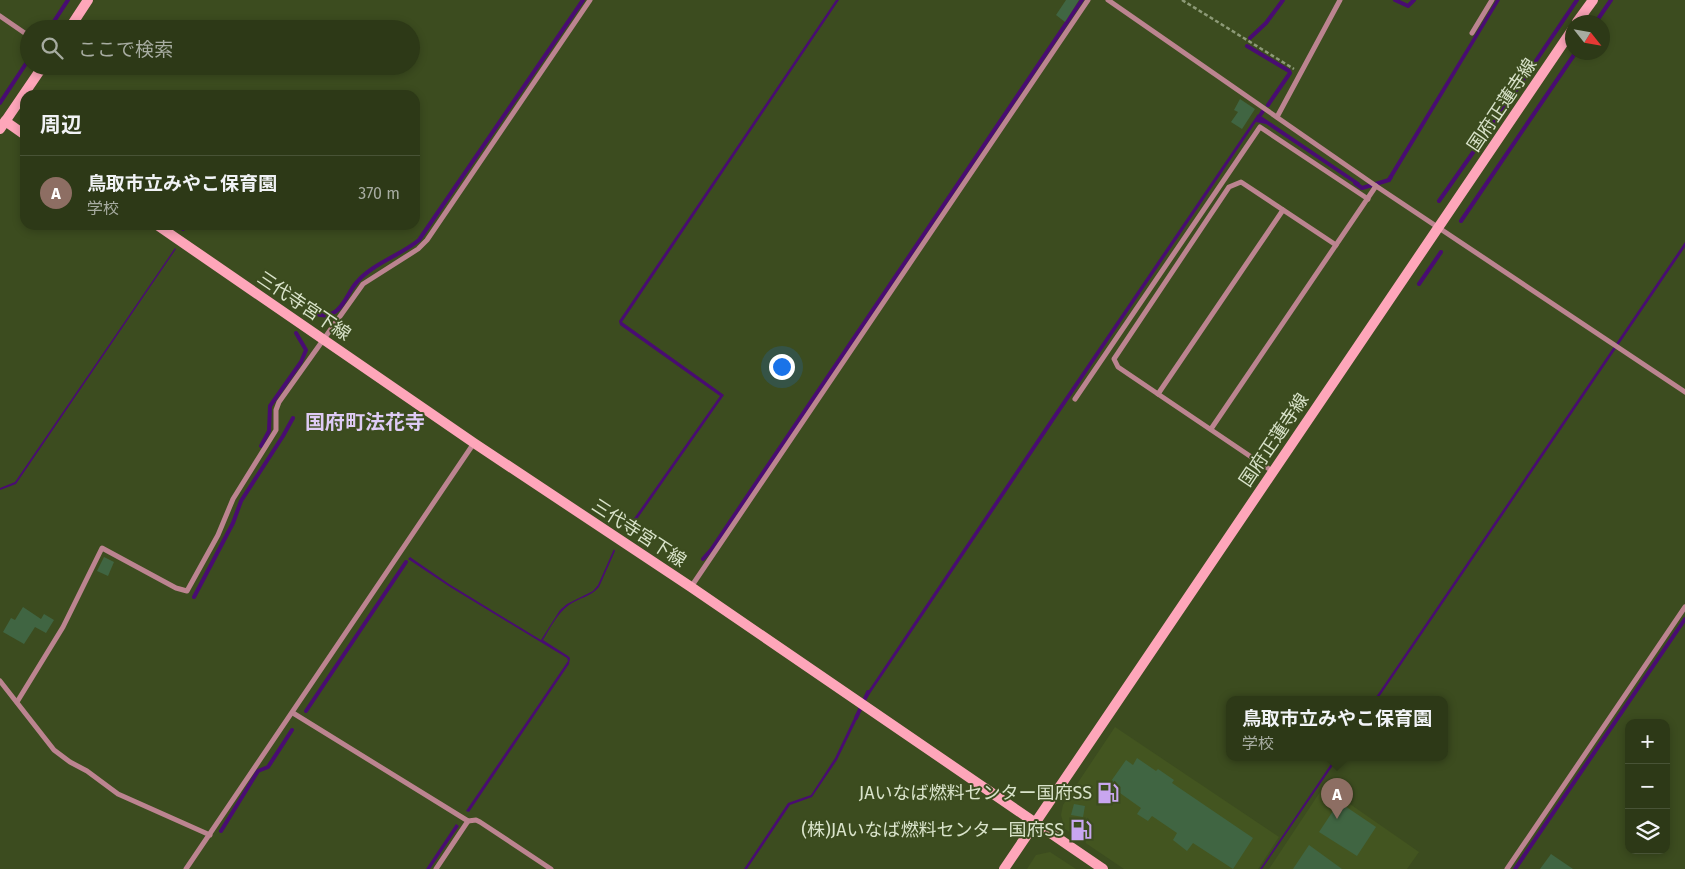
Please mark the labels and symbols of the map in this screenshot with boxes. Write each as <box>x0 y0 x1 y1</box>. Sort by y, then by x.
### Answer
north arrow <box>1565 15 1610 60</box>
street label: 国府正蓮寺線 <box>1463 54 1541 156</box>
street label: 三代寺宮下線 <box>253 267 355 345</box>
your location <box>769 354 795 380</box>
street label: 国府正蓮寺線 <box>1235 389 1313 491</box>
district label: 国府町法花寺 <box>305 410 425 434</box>
street label: 三代寺宮下線 <box>588 494 690 572</box>
pin: A <box>1321 778 1353 819</box>
fuel station icon: JAいなば燃料センター国府SS <box>1095 780 1121 806</box>
place label: JAいなば燃料センター国府SS <box>859 782 1092 804</box>
fuel station icon: (株)JAいなば燃料センター国府SS <box>1068 817 1094 843</box>
place label: (株)JAいなば燃料センター国府SS <box>801 819 1064 841</box>

